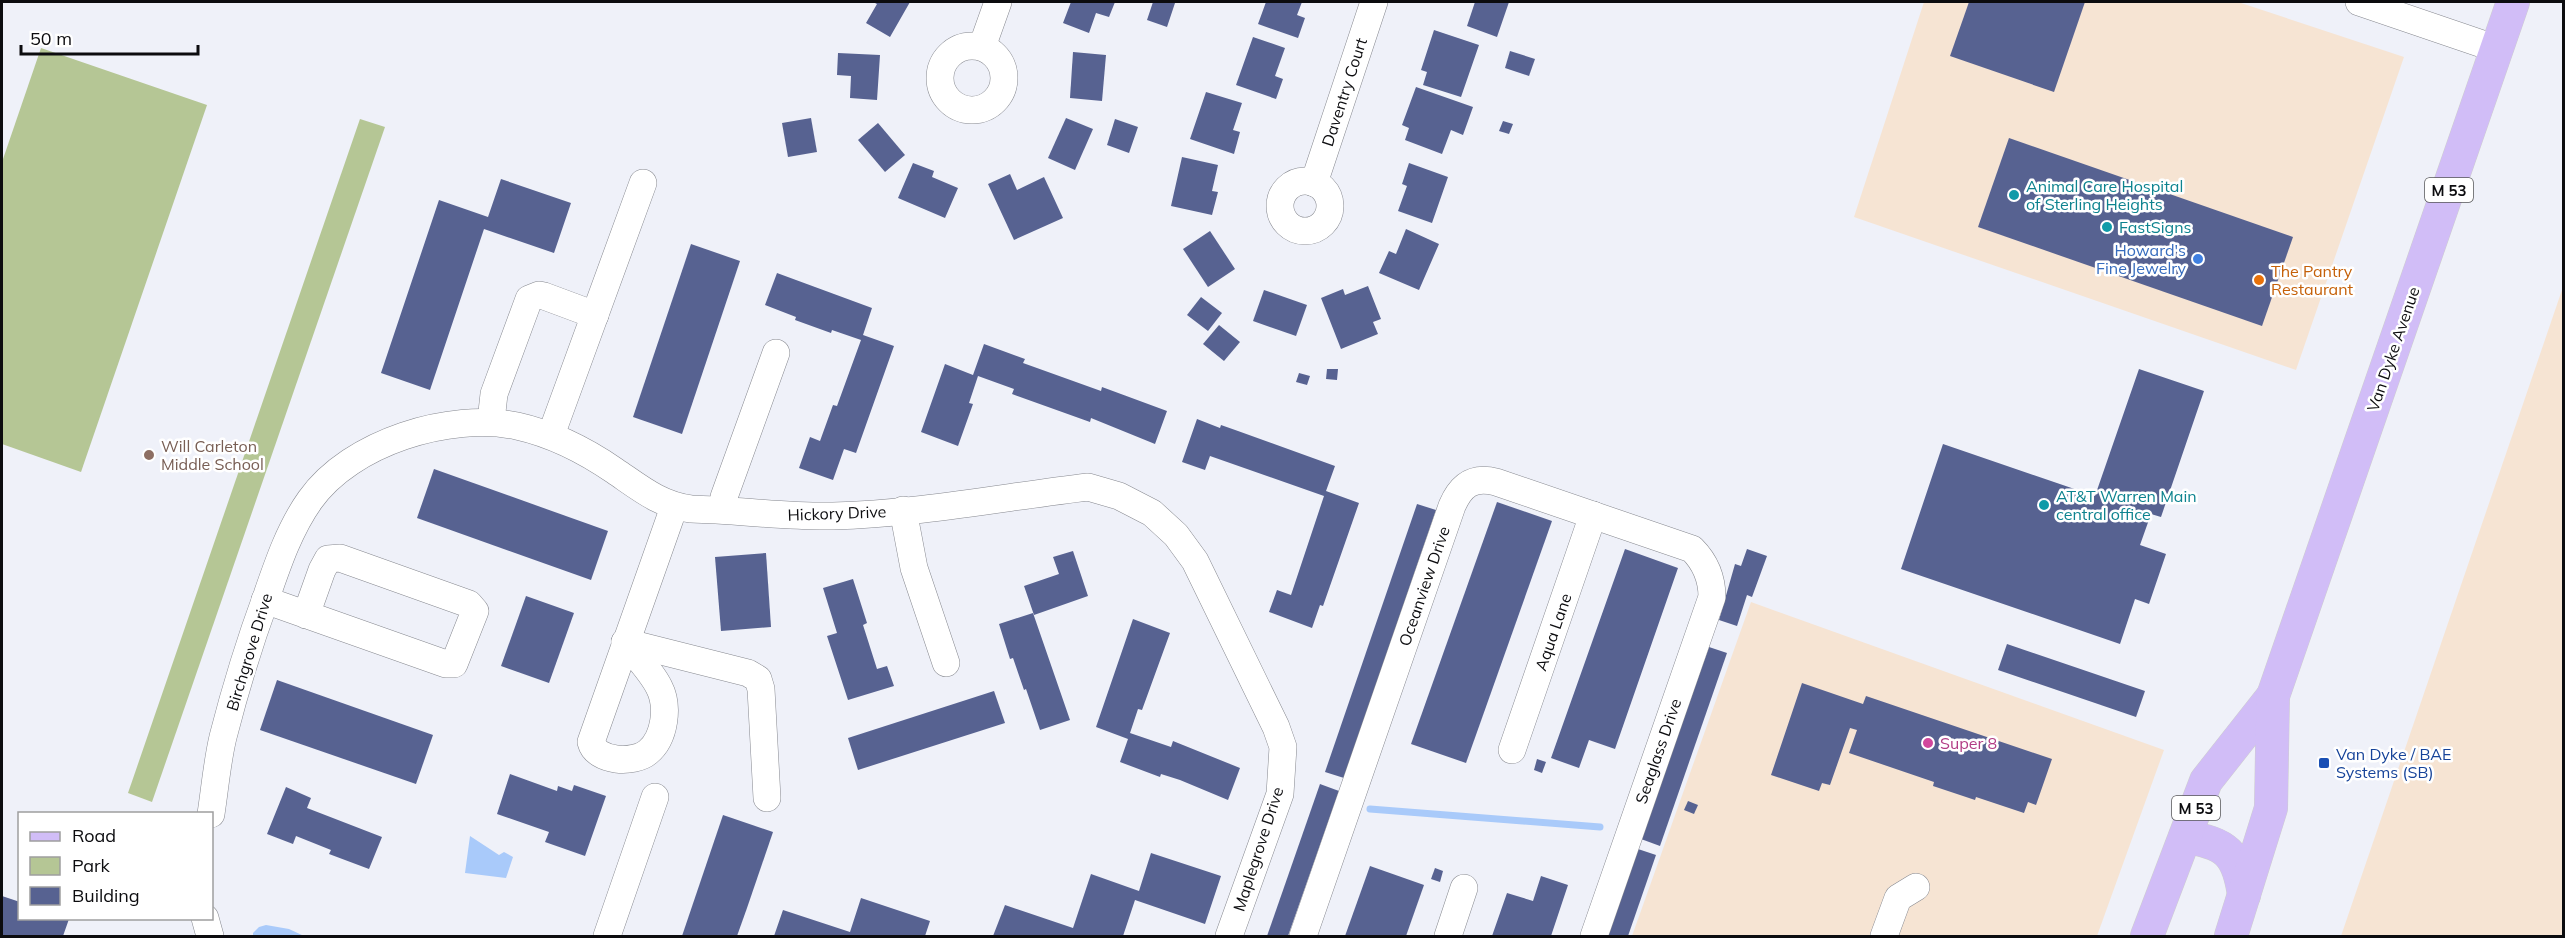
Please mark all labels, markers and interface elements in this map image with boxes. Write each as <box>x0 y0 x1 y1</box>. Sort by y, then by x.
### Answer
scale bar <box>21 18 198 56</box>
text: 50 m <box>30 27 72 50</box>
street label: Daventry Court <box>1317 35 1371 149</box>
place label: Animal Care Hospital of Sterling Heights <box>2026 176 2183 214</box>
road number: M 53 <box>2425 178 2473 202</box>
marker: Animal Care Hospital of Sterling Heights <box>2007 188 2021 202</box>
place label: FastSigns <box>2119 217 2192 237</box>
marker: FastSigns <box>2100 220 2114 234</box>
place label: Howard's Fine Jewelry <box>2096 240 2186 278</box>
marker: Howard's Fine Jewelry <box>2191 252 2205 266</box>
place label: The Pantry Restaurant <box>2271 261 2354 299</box>
marker: The Pantry Restaurant <box>2252 273 2266 287</box>
street label: Van Dyke Avenue <box>2362 284 2424 414</box>
place label: Will Carleton Middle School <box>161 436 264 474</box>
marker: Will Carleton Middle School <box>142 448 156 462</box>
place label: AT&T Warren Main central office <box>2056 486 2197 524</box>
marker: AT&T Warren Main central office <box>2037 498 2051 512</box>
street label: Hickory Drive <box>787 501 887 525</box>
street label: Oceanview Drive <box>1394 523 1454 649</box>
street label: Birchgrove Drive <box>222 591 276 713</box>
street label: Aqua Lane <box>1530 591 1576 673</box>
street label: Seaglass Drive <box>1631 696 1685 806</box>
place label: Super 8 <box>1940 733 1997 753</box>
marker: Super 8 <box>1921 736 1935 750</box>
place label: Van Dyke / BAE Systems (SB) <box>2336 744 2451 782</box>
marker: Van Dyke / BAE Systems (SB) <box>2317 756 2331 770</box>
street label: Maplegrove Drive <box>1228 784 1288 914</box>
road number: M 53 <box>2172 796 2220 820</box>
legend <box>18 812 213 920</box>
text: Road <box>72 824 116 847</box>
text: Park <box>72 854 111 877</box>
text: Building <box>72 884 140 907</box>

